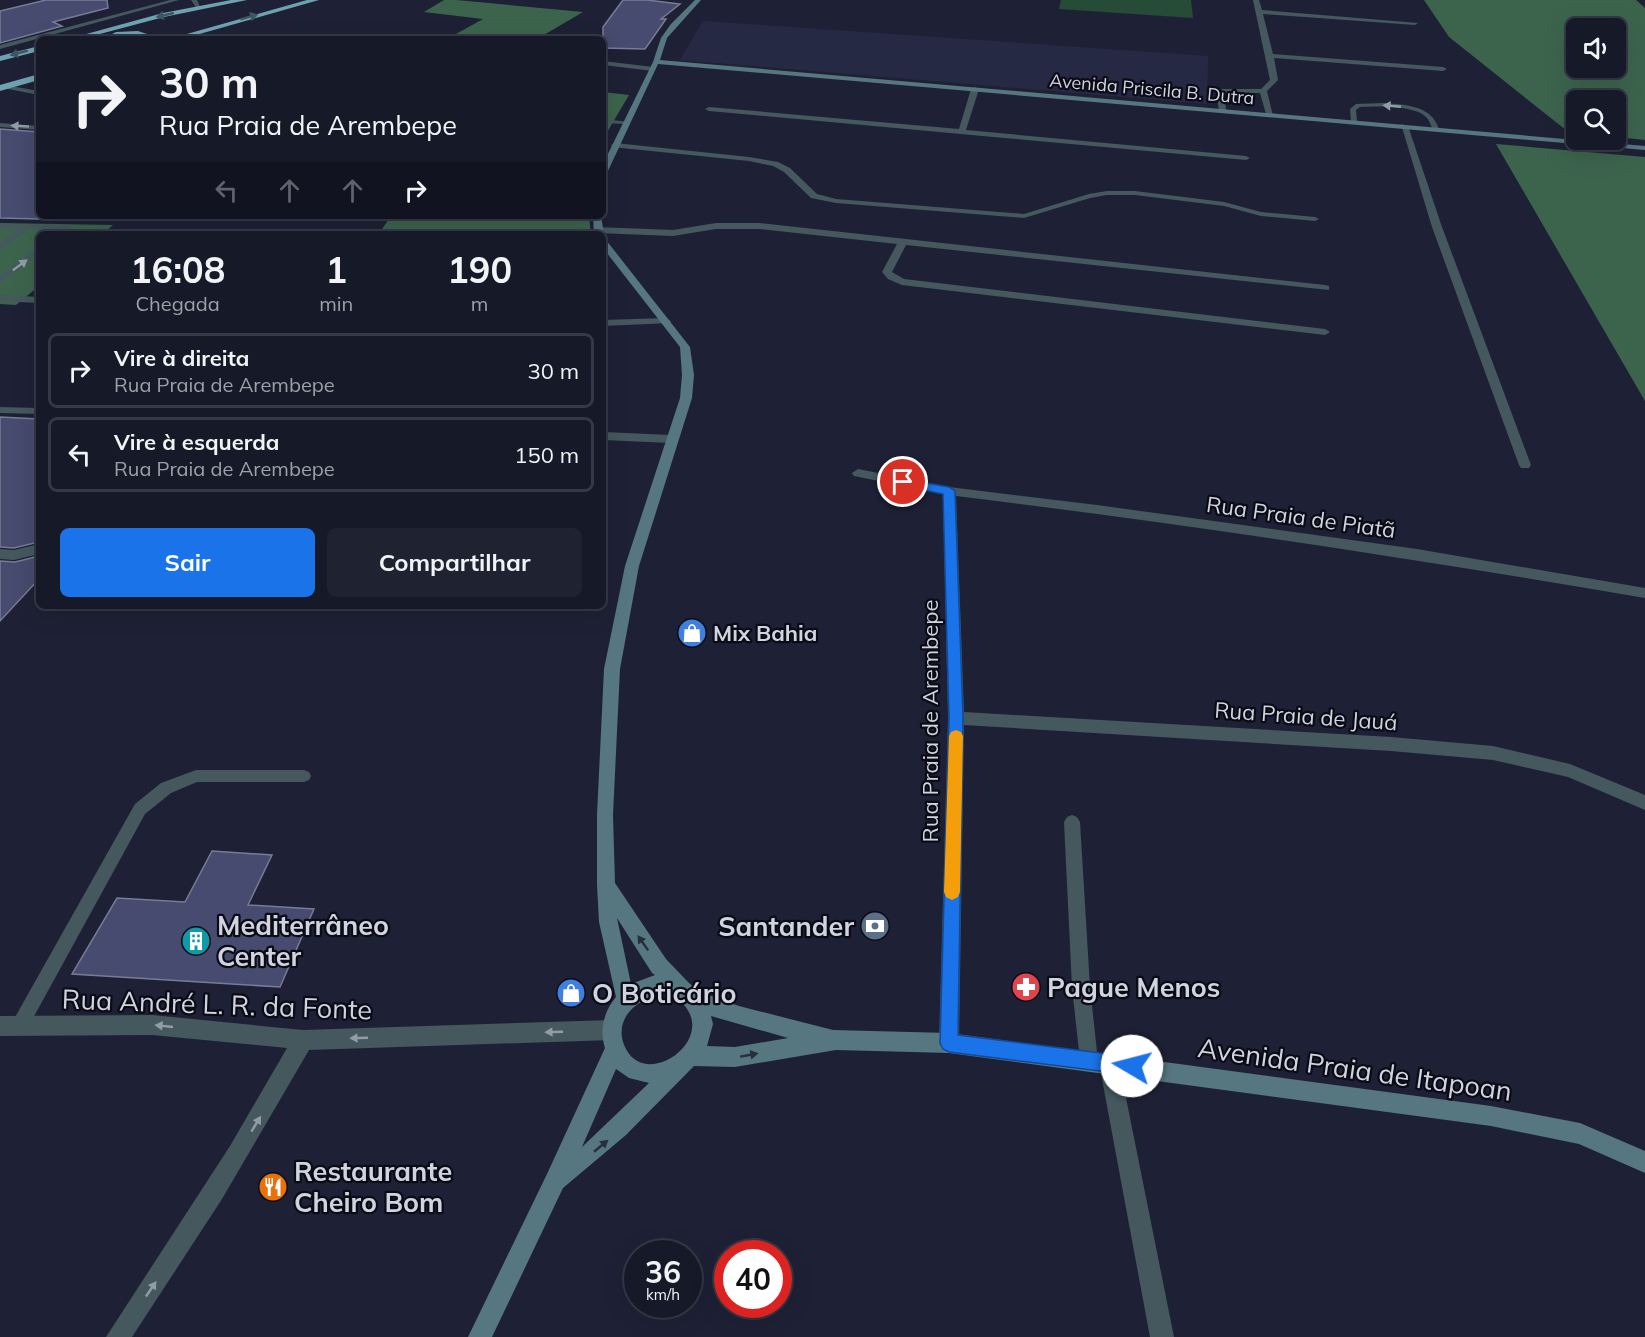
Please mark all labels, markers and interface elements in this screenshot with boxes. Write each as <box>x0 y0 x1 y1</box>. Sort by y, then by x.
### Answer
one-way arrow <box>155 11 174 20</box>
one-way arrow <box>240 12 259 22</box>
map controls <box>1566 18 1626 150</box>
button: sound <box>1566 18 1626 78</box>
one-way arrow <box>10 49 29 59</box>
text: 30 m <box>159 56 259 109</box>
icon: right <box>60 60 138 138</box>
street label: Avenida Priscila B. Dutra <box>1049 69 1255 109</box>
button: search <box>1566 90 1626 150</box>
one-way arrow <box>1382 102 1401 111</box>
text: Rua Praia de Arembepe <box>159 108 457 142</box>
one-way arrow <box>10 122 29 131</box>
icon: left <box>210 174 243 207</box>
icon: ahead <box>273 174 306 207</box>
icon: ahead <box>336 174 369 207</box>
icon: right <box>399 174 432 207</box>
text: 16:08 <box>130 247 225 292</box>
text: 1 <box>325 247 347 292</box>
text: 190 <box>447 247 512 292</box>
one-way arrow <box>11 259 27 271</box>
text: Chegada <box>135 291 220 316</box>
text: min <box>319 291 353 316</box>
text: m <box>471 291 488 316</box>
text: Vire à direita <box>114 344 249 372</box>
icon: right <box>63 354 96 387</box>
text: 30 m <box>528 357 579 385</box>
text: Rua Praia de Arembepe <box>114 372 335 397</box>
text: Vire à esquerda <box>114 428 279 456</box>
icon: left <box>63 438 96 471</box>
text: 150 m <box>514 441 579 469</box>
text: Rua Praia de Arembepe <box>114 456 335 481</box>
pin <box>877 456 928 507</box>
icon: arrive <box>886 465 919 498</box>
street label: Rua Praia de Piatã <box>1205 490 1397 544</box>
button: Sair <box>60 528 315 597</box>
button: Compartilhar <box>327 528 582 597</box>
street label: Rua Praia de Arembepe <box>916 600 944 842</box>
shop icon: Mix Bahia <box>676 617 708 649</box>
place label: Mix Bahia <box>713 619 817 647</box>
street label: Rua Praia de Jauá <box>1214 696 1398 736</box>
place label: Mediterrâneo Center <box>217 908 389 973</box>
place label: Santander <box>718 909 854 943</box>
bank icon: Santander <box>859 910 891 942</box>
building icon: Mediterrâneo Center <box>180 925 212 957</box>
one-way arrow <box>637 936 649 952</box>
place label: Pague Menos <box>1047 970 1220 1004</box>
pharmacy icon: Pague Menos <box>1010 971 1042 1003</box>
place label: O Boticário <box>592 976 736 1010</box>
shop icon: O Boticário <box>555 977 587 1009</box>
street label: Rua André L. R. da Fonte <box>61 982 373 1026</box>
one-way arrow <box>155 1021 174 1031</box>
one-way arrow <box>544 1027 563 1036</box>
street label: Avenida Praia de Itapoan <box>1196 1030 1514 1108</box>
one-way arrow <box>349 1033 368 1043</box>
position arrow <box>1100 1034 1164 1098</box>
one-way arrow <box>739 1050 758 1059</box>
one-way arrow <box>251 1115 261 1132</box>
one-way arrow <box>593 1140 608 1153</box>
place label: Restaurante Cheiro Bom <box>294 1154 452 1219</box>
restaurant icon: Restaurante Cheiro Bom <box>257 1171 289 1203</box>
speed limit sign: 40 <box>714 1240 792 1318</box>
text: 36 <box>645 1253 681 1291</box>
one-way arrow <box>145 1281 157 1297</box>
text: km/h <box>646 1285 680 1304</box>

